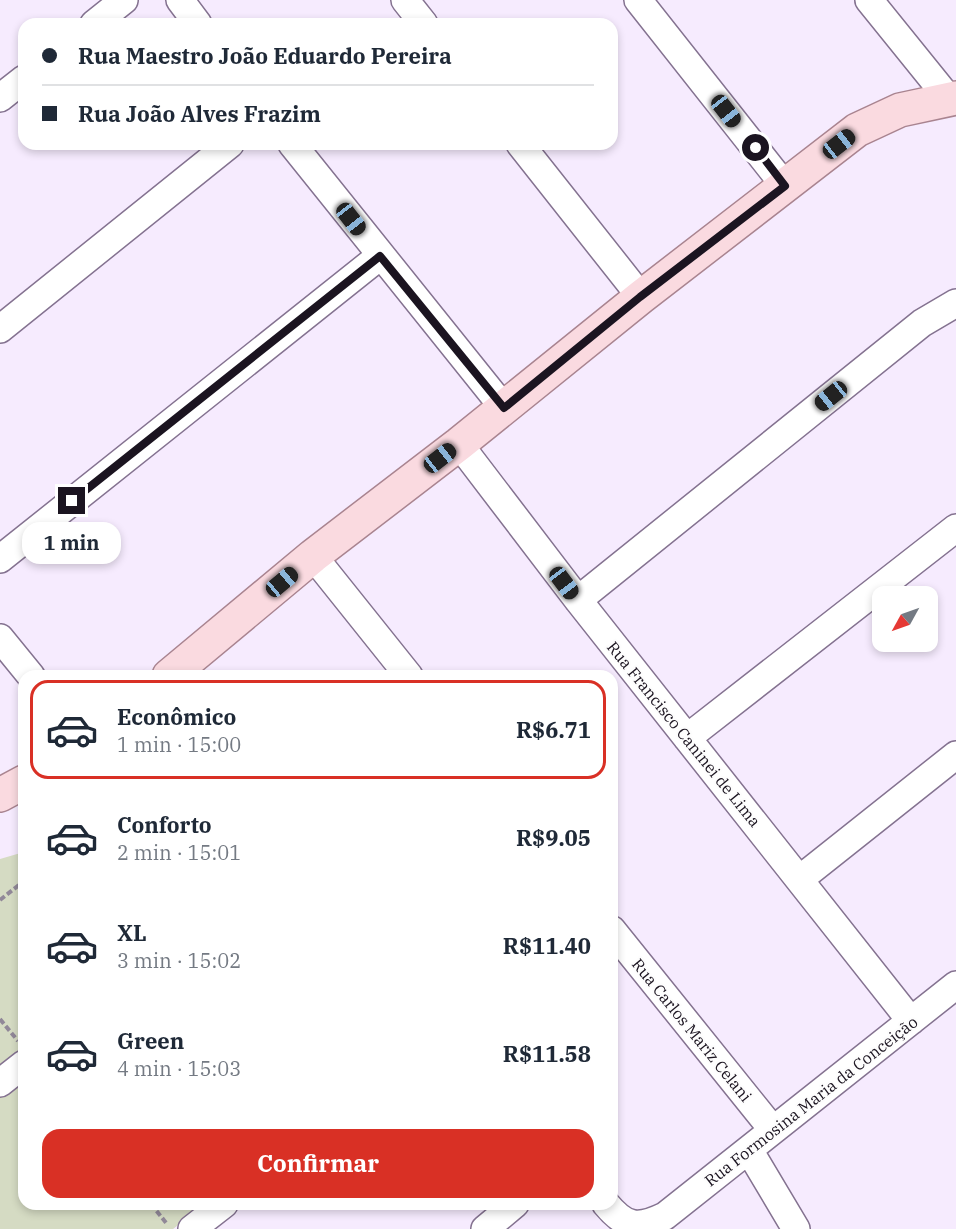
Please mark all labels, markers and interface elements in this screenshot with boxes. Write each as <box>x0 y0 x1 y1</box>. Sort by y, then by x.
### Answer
text: Rua Maestro João Eduardo Pereira <box>78 41 452 70</box>
car <box>708 91 744 131</box>
text: Rua João Alves Frazim <box>78 99 321 128</box>
car <box>819 126 859 162</box>
route start <box>742 134 769 161</box>
car <box>333 199 369 239</box>
car <box>811 378 851 414</box>
car <box>420 440 460 476</box>
route end <box>58 487 85 514</box>
callout: 1 min <box>22 522 122 564</box>
text: 1 min <box>44 529 100 556</box>
car <box>546 563 582 603</box>
car <box>262 564 302 600</box>
north arrow <box>872 586 938 652</box>
map controls <box>872 586 938 652</box>
street label: Rua Francisco Caninei de Lima <box>603 637 765 831</box>
text: Econômico <box>117 702 236 731</box>
icon: car <box>45 703 99 757</box>
text: R$6.71 <box>516 715 591 744</box>
text: 1 min · 15:00 <box>117 731 241 758</box>
text: Conforto <box>117 810 212 839</box>
icon: car <box>45 811 99 865</box>
text: R$9.05 <box>516 823 591 852</box>
text: 2 min · 15:01 <box>117 839 241 866</box>
text: XL <box>117 918 147 947</box>
icon: car <box>45 919 99 973</box>
text: R$11.40 <box>503 931 591 960</box>
text: 3 min · 15:02 <box>117 947 241 974</box>
street label: Rua Carlos Mariz Celani <box>628 954 756 1106</box>
street label: Rua Formosina Maria da Conceição <box>700 1012 922 1190</box>
text: Green <box>117 1026 184 1055</box>
icon: car <box>45 1027 99 1081</box>
text: R$11.58 <box>503 1039 591 1068</box>
text: 4 min · 15:03 <box>117 1055 241 1082</box>
button: Confirmar <box>42 1129 594 1198</box>

